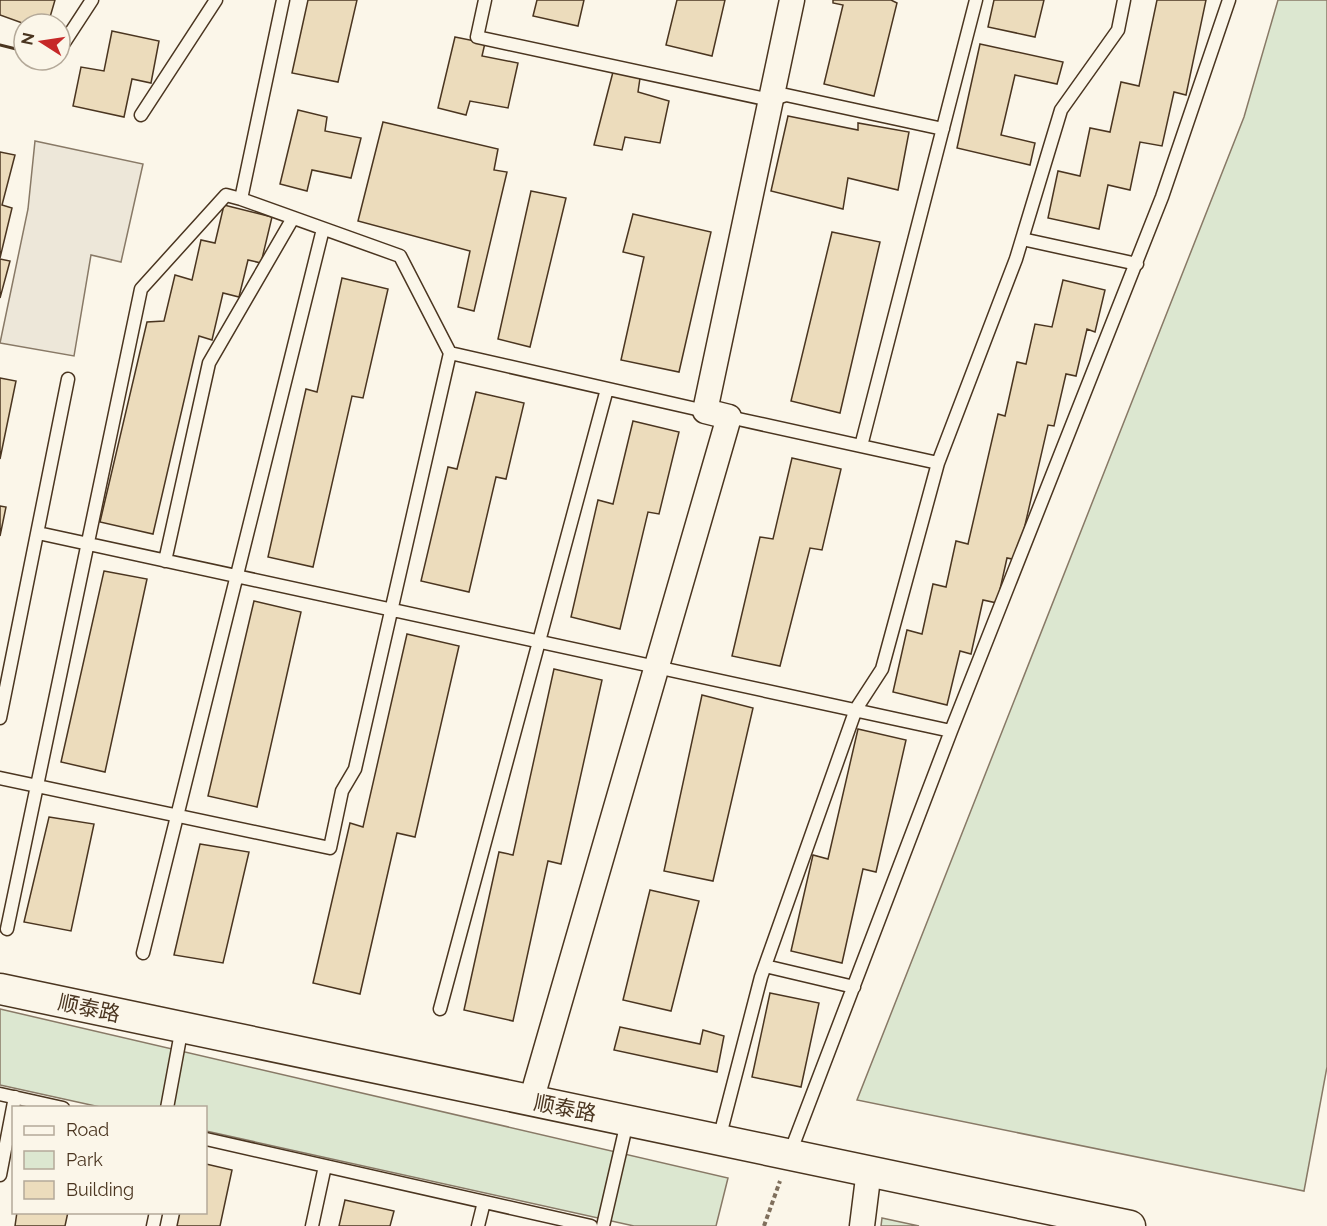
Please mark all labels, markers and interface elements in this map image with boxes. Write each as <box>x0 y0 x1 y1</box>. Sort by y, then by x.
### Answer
north arrow <box>12 12 72 72</box>
text: N <box>17 31 38 47</box>
street label: 顺泰路 <box>56 989 122 1027</box>
street label: 顺泰路 <box>532 1090 598 1126</box>
legend <box>12 1106 207 1214</box>
text: Road <box>66 1119 109 1140</box>
text: Park <box>66 1149 103 1170</box>
text: Building <box>66 1179 134 1200</box>

